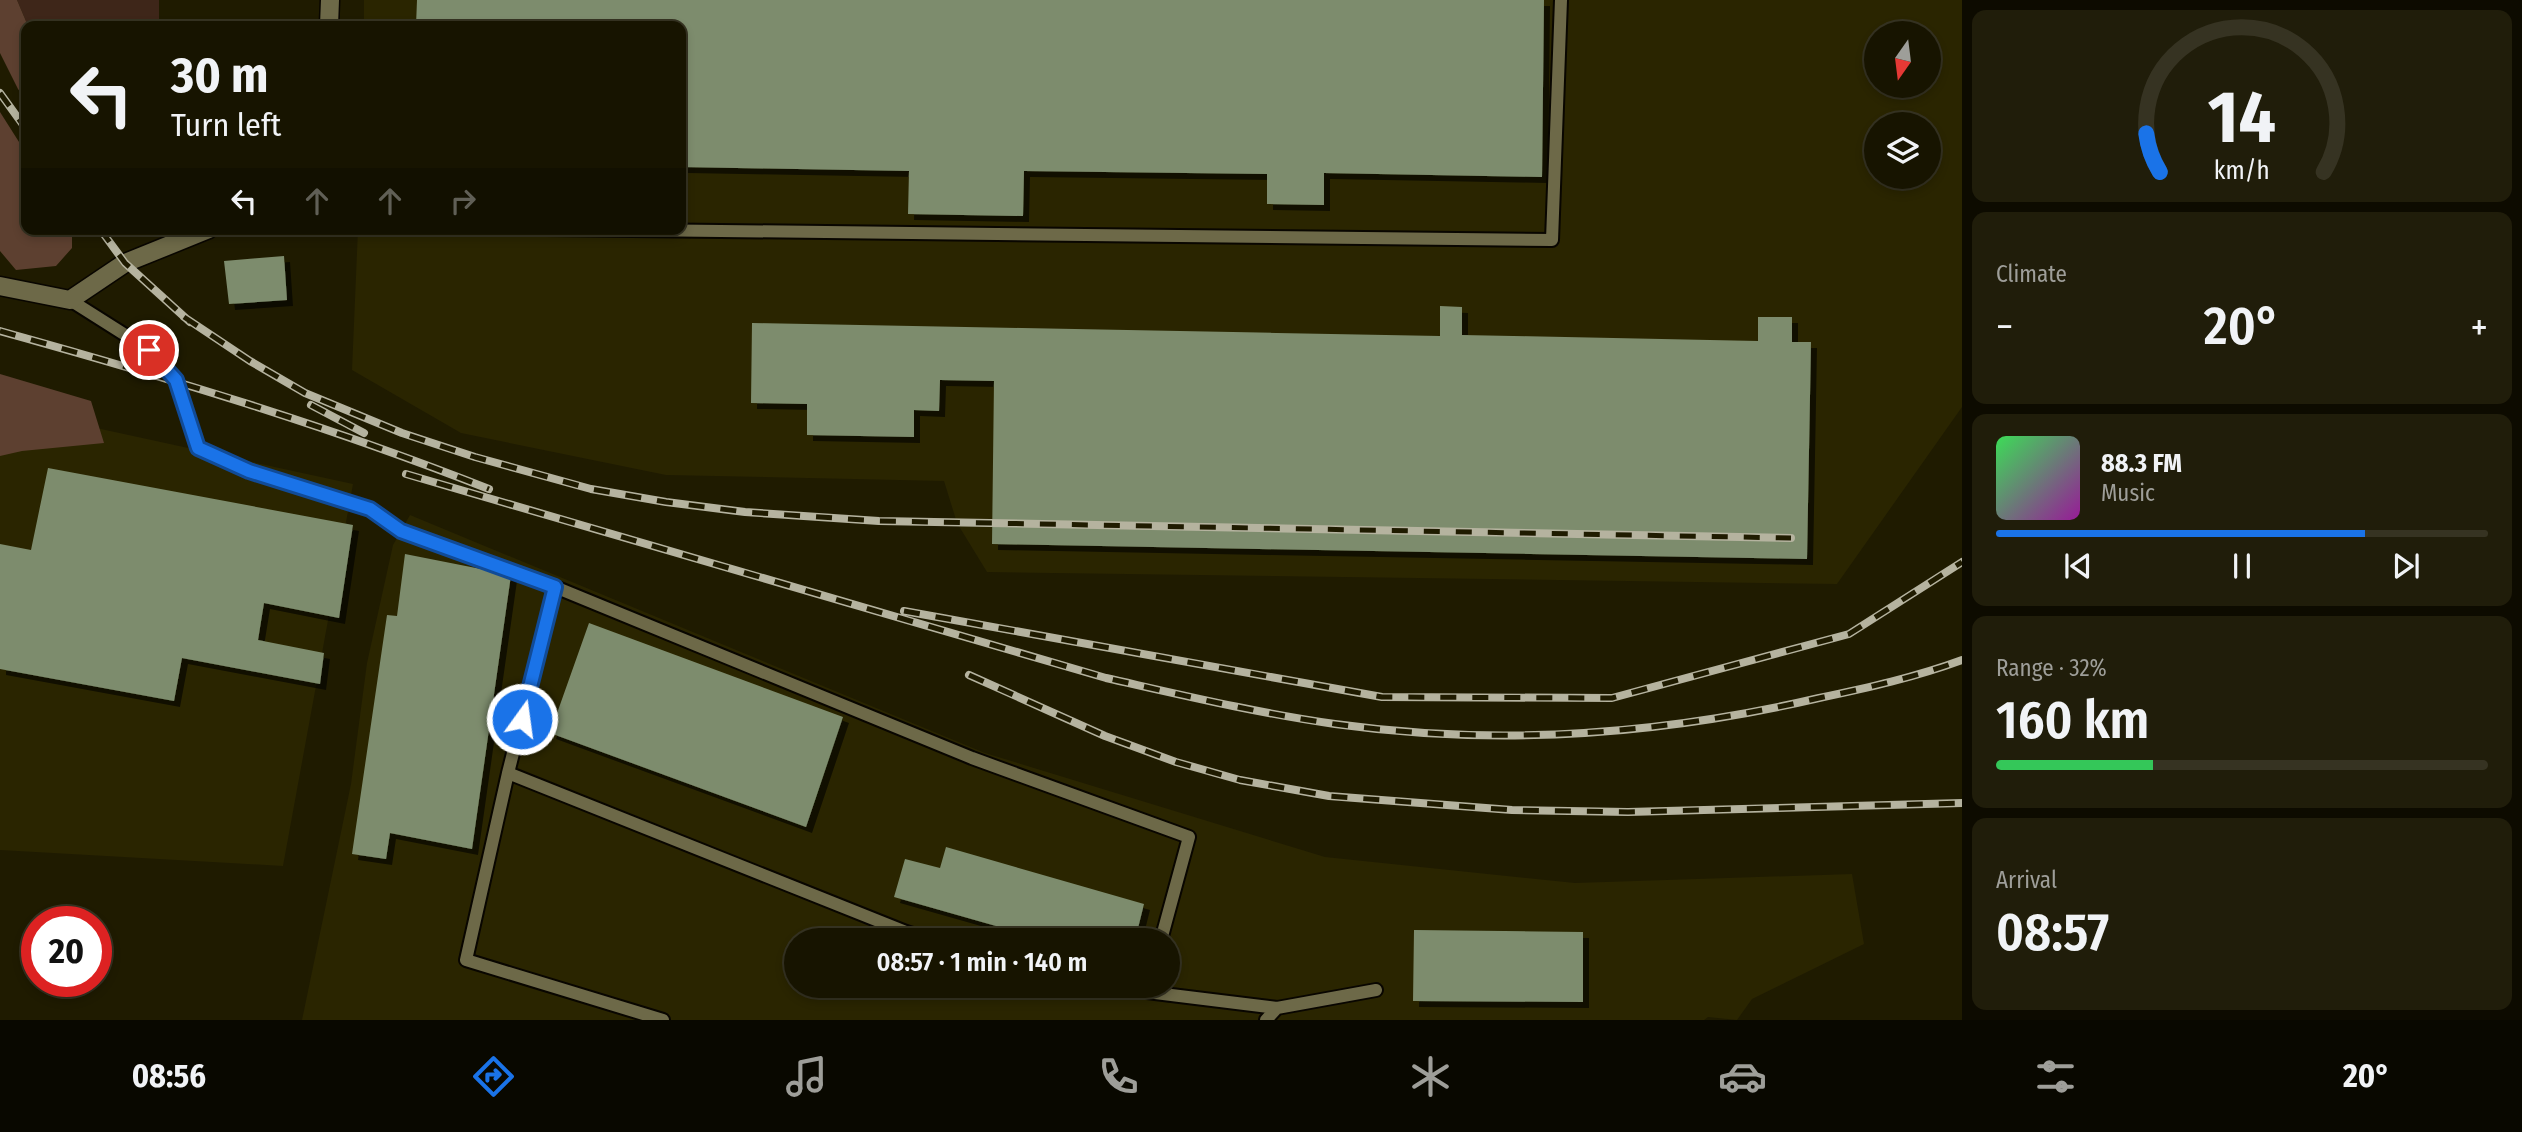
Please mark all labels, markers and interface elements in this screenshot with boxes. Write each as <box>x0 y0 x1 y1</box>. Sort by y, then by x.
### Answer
north arrow <box>1864 21 1941 98</box>
map controls <box>1864 21 1941 189</box>
text: 30 m <box>171 46 269 105</box>
icon: left <box>56 49 147 140</box>
text: 14 <box>2208 74 2276 161</box>
text: Turn left <box>171 106 281 144</box>
button: layers <box>1864 112 1941 189</box>
text: km/h <box>2214 156 2270 186</box>
icon: left <box>225 182 263 220</box>
icon: ahead <box>298 182 336 220</box>
icon: ahead <box>371 182 409 220</box>
icon: right <box>444 182 482 220</box>
text: Climate <box>1996 260 2067 288</box>
text: 20° <box>2204 295 2280 358</box>
text: − <box>1996 304 2013 350</box>
text: + <box>2471 304 2488 350</box>
pin <box>119 320 179 380</box>
icon: arrive <box>130 331 168 369</box>
text: 88.3 FM <box>2101 448 2182 479</box>
text: Music <box>2101 479 2155 507</box>
icon: previous <box>2059 547 2097 585</box>
icon: pause <box>2223 547 2261 585</box>
icon: next <box>2387 547 2425 585</box>
text: Range · 32% <box>1996 654 2107 682</box>
position arrow <box>485 682 559 756</box>
text: 160 km <box>1996 689 2149 752</box>
text: Arrival <box>1996 866 2057 894</box>
text: 08:57 <box>1996 901 2109 964</box>
speed limit sign: 20 <box>21 906 112 997</box>
text: 08:57 · 1 min · 140 m <box>877 947 1087 978</box>
icon: directions <box>469 1052 518 1101</box>
icon: music <box>782 1052 831 1101</box>
icon: phone <box>1094 1052 1143 1101</box>
icon: climate <box>1406 1052 1455 1101</box>
icon: car <box>1718 1052 1767 1101</box>
icon: filters <box>2031 1052 2080 1101</box>
text: 08:56 <box>132 1057 206 1095</box>
text: 20° <box>2343 1057 2390 1095</box>

